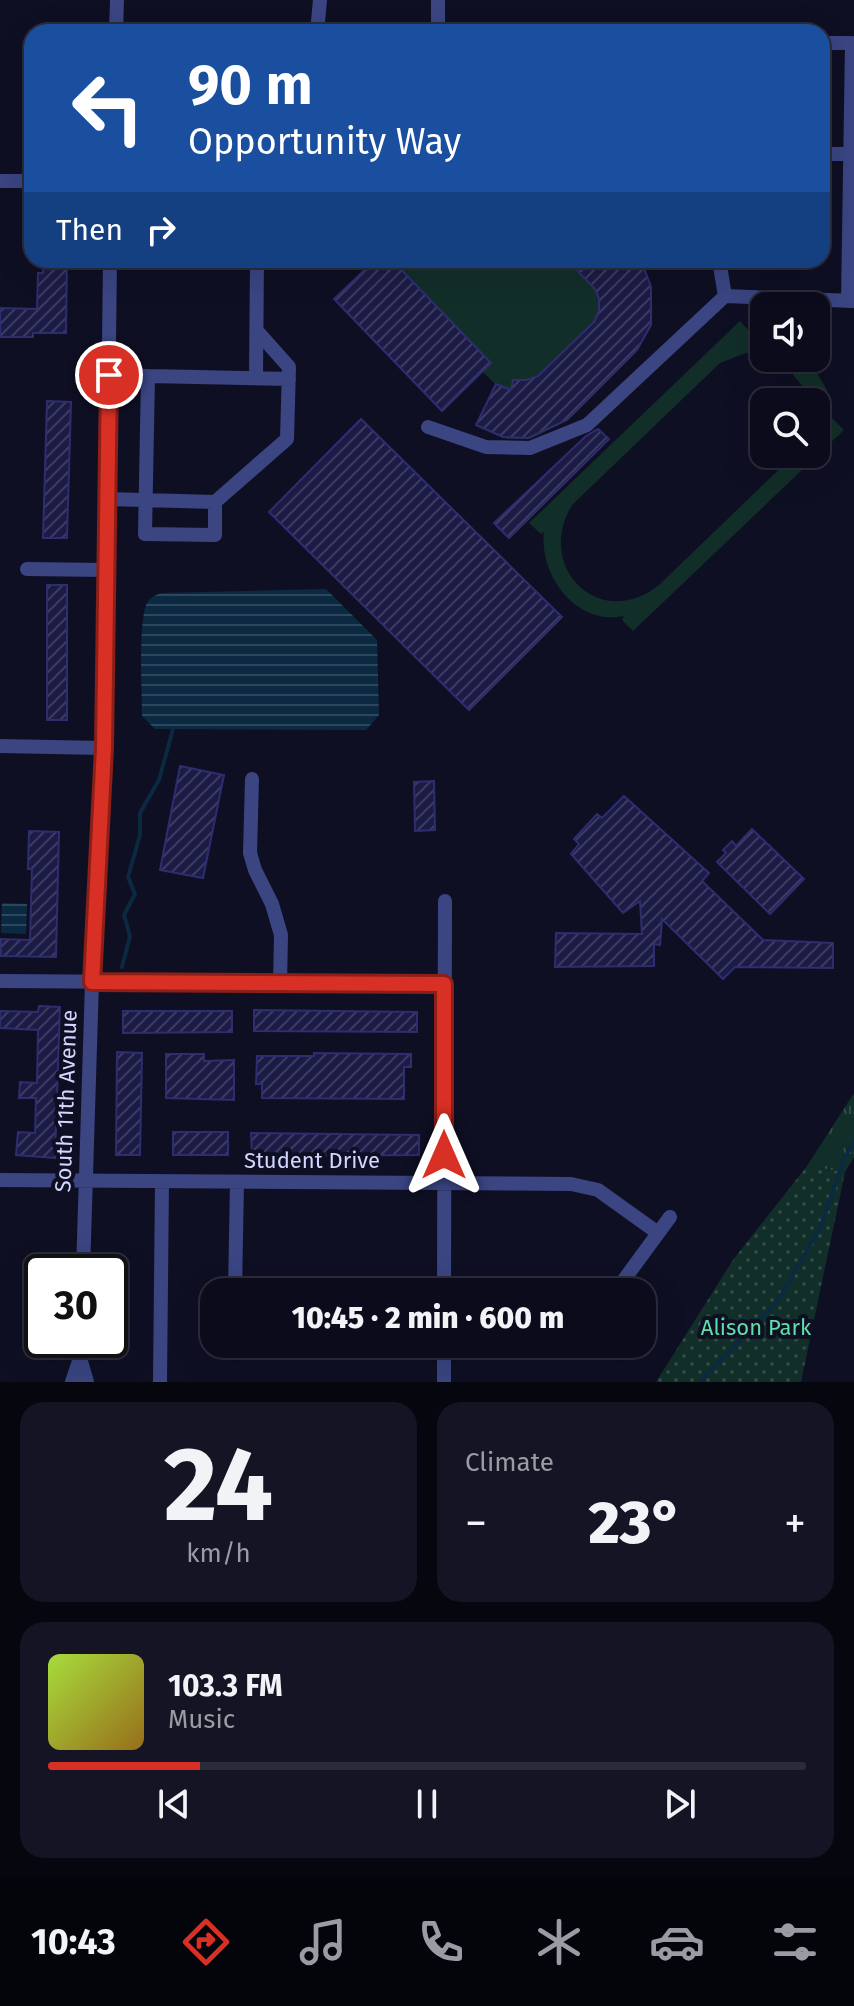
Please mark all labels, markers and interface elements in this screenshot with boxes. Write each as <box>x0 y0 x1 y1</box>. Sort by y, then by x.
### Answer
text: 90 m <box>188 52 313 119</box>
icon: left <box>56 56 160 160</box>
text: Opportunity Way <box>188 120 461 164</box>
icon: right <box>139 208 183 252</box>
text: Then <box>56 212 123 248</box>
map controls <box>750 292 830 468</box>
button: sound <box>750 292 830 372</box>
pin <box>75 341 143 409</box>
icon: arrive <box>87 353 131 397</box>
button: search <box>750 388 830 468</box>
street label: South 11th Avenue <box>49 1009 83 1193</box>
position arrow <box>402 1113 486 1197</box>
street label: Student Drive <box>244 1147 380 1174</box>
speed limit sign: 30 <box>24 1254 128 1358</box>
text: 10:45 · 2 min · 600 m <box>292 1300 564 1336</box>
park label: Alison Park <box>701 1314 812 1341</box>
text: 24 <box>164 1423 273 1548</box>
text: Climate <box>465 1447 554 1478</box>
text: 23° <box>589 1487 682 1559</box>
text: − <box>465 1497 487 1550</box>
text: + <box>784 1497 806 1550</box>
text: km/h <box>186 1538 251 1569</box>
text: 103.3 FM <box>168 1668 283 1704</box>
text: Music <box>168 1704 235 1735</box>
icon: previous <box>152 1782 196 1826</box>
icon: pause <box>405 1782 449 1826</box>
icon: next <box>658 1782 702 1826</box>
icon: directions <box>178 1914 234 1970</box>
icon: music <box>295 1914 351 1970</box>
icon: phone <box>413 1914 469 1970</box>
icon: climate <box>531 1914 587 1970</box>
icon: car <box>649 1914 705 1970</box>
icon: filters <box>767 1914 823 1970</box>
text: 10:43 <box>31 1920 116 1964</box>

